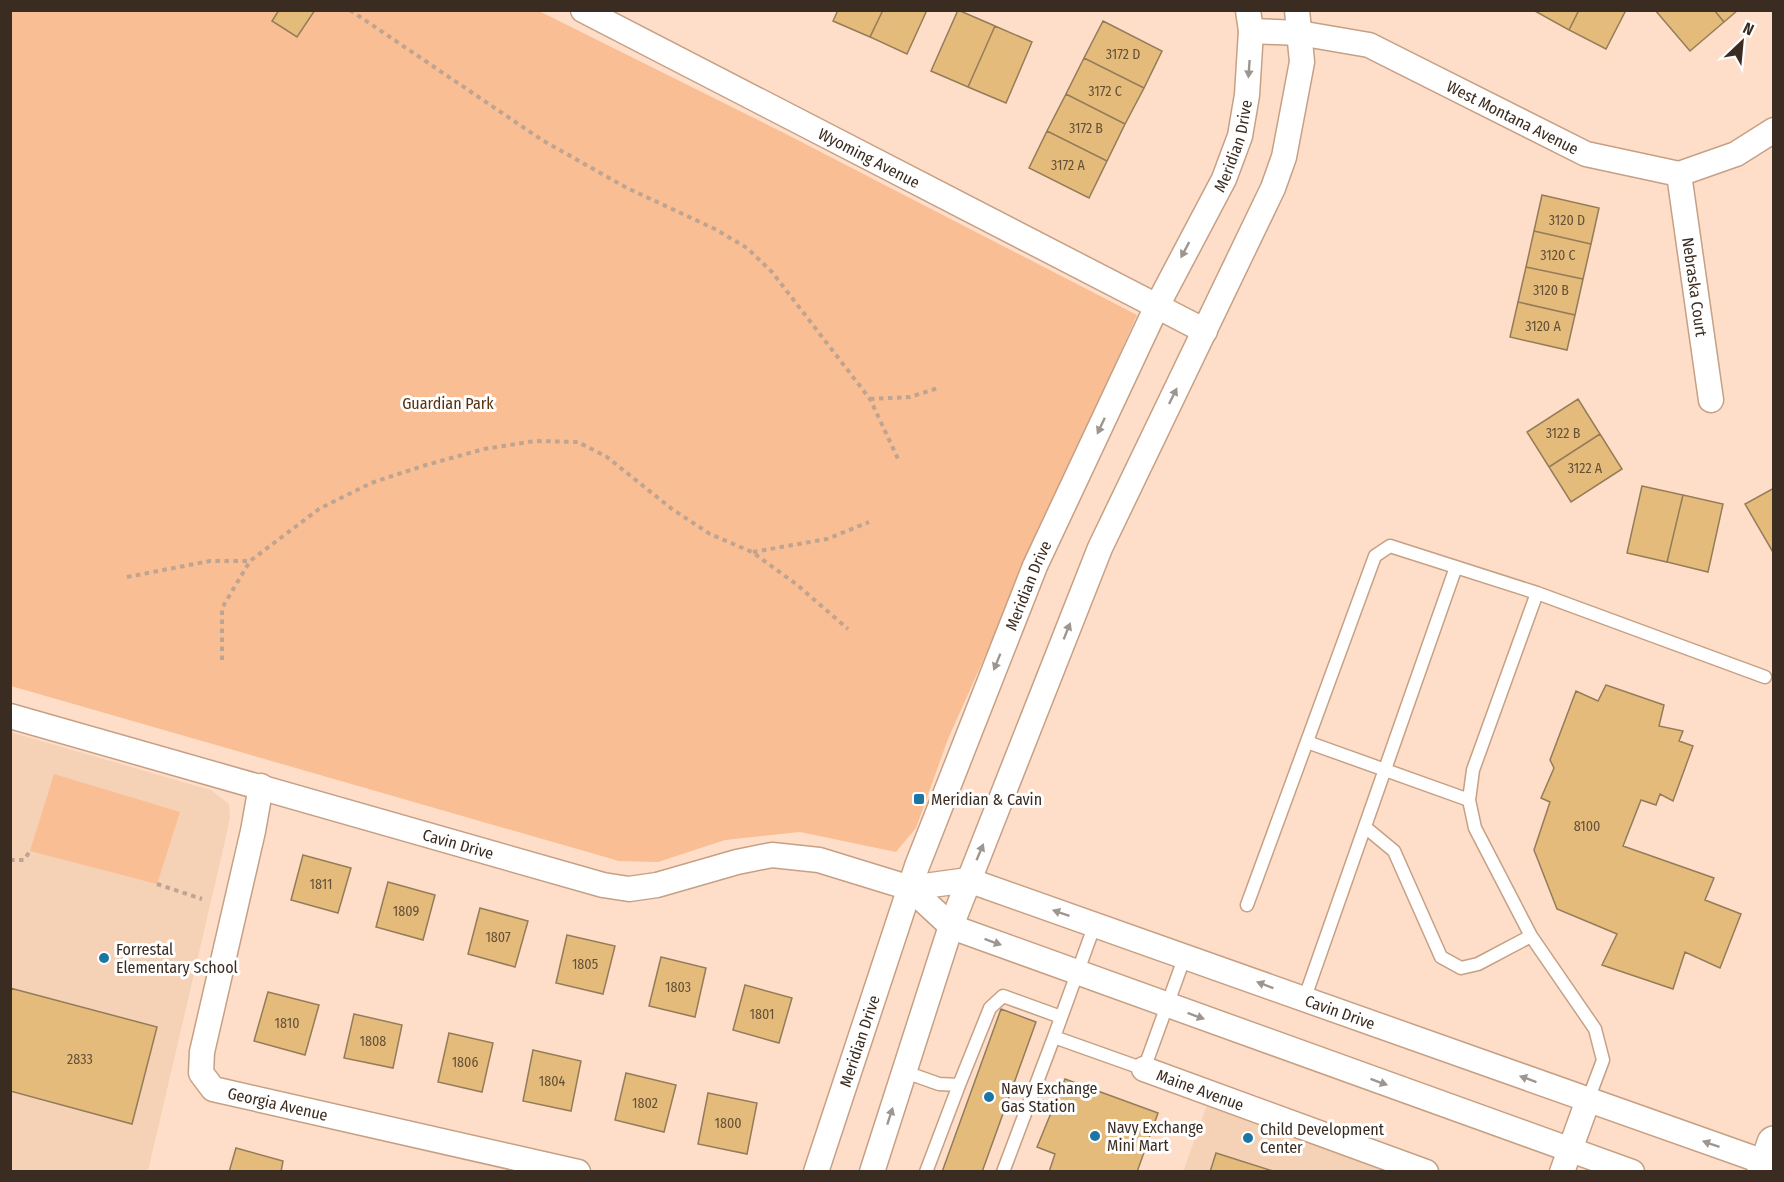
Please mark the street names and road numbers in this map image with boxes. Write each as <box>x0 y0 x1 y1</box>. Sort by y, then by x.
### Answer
street label: West Montana Avenue <box>1444 77 1582 159</box>
street label: Meridian Drive <box>1210 98 1256 195</box>
street label: Wyoming Avenue <box>815 124 923 192</box>
street label: Nebraska Court <box>1678 236 1711 339</box>
street label: Meridian Drive <box>1002 538 1056 633</box>
street label: Cavin Drive <box>420 825 496 863</box>
street label: Cavin Drive <box>1303 991 1378 1033</box>
street label: Meridian Drive <box>836 993 884 1089</box>
street label: Maine Avenue <box>1154 1065 1247 1115</box>
street label: Georgia Avenue <box>226 1084 330 1125</box>

